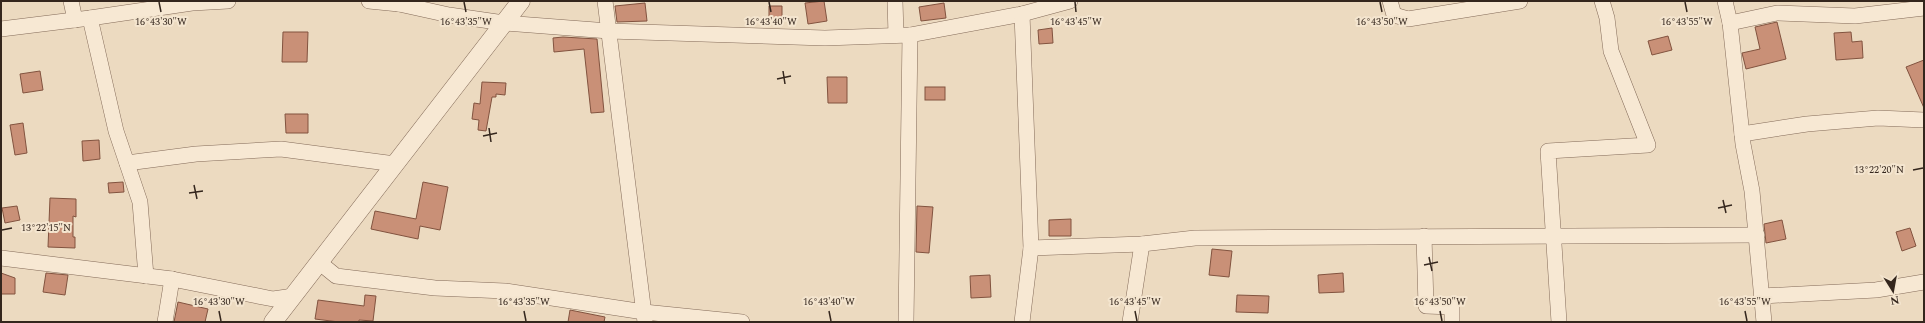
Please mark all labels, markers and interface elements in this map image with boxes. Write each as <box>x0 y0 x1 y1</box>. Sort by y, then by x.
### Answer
text: 16°43'30"W <box>135 14 187 30</box>
text: 16°43'35"W <box>440 14 492 30</box>
text: 16°43'40"W <box>745 14 797 30</box>
text: 16°43'45"W <box>1050 14 1102 30</box>
text: 16°43'50"W <box>1356 14 1408 30</box>
text: 16°43'55"W <box>1661 14 1713 30</box>
text: 13°22'20"N <box>1854 162 1904 178</box>
text: 13°22'15"N <box>21 220 71 236</box>
north arrow <box>1873 271 1913 311</box>
text: N <box>1889 291 1901 310</box>
text: 16°43'30"W <box>193 294 245 310</box>
text: 16°43'35"W <box>498 294 550 310</box>
text: 16°43'40"W <box>803 294 855 310</box>
text: 16°43'45"W <box>1109 294 1161 310</box>
text: 16°43'50"W <box>1414 294 1466 310</box>
text: 16°43'55"W <box>1719 294 1771 310</box>

